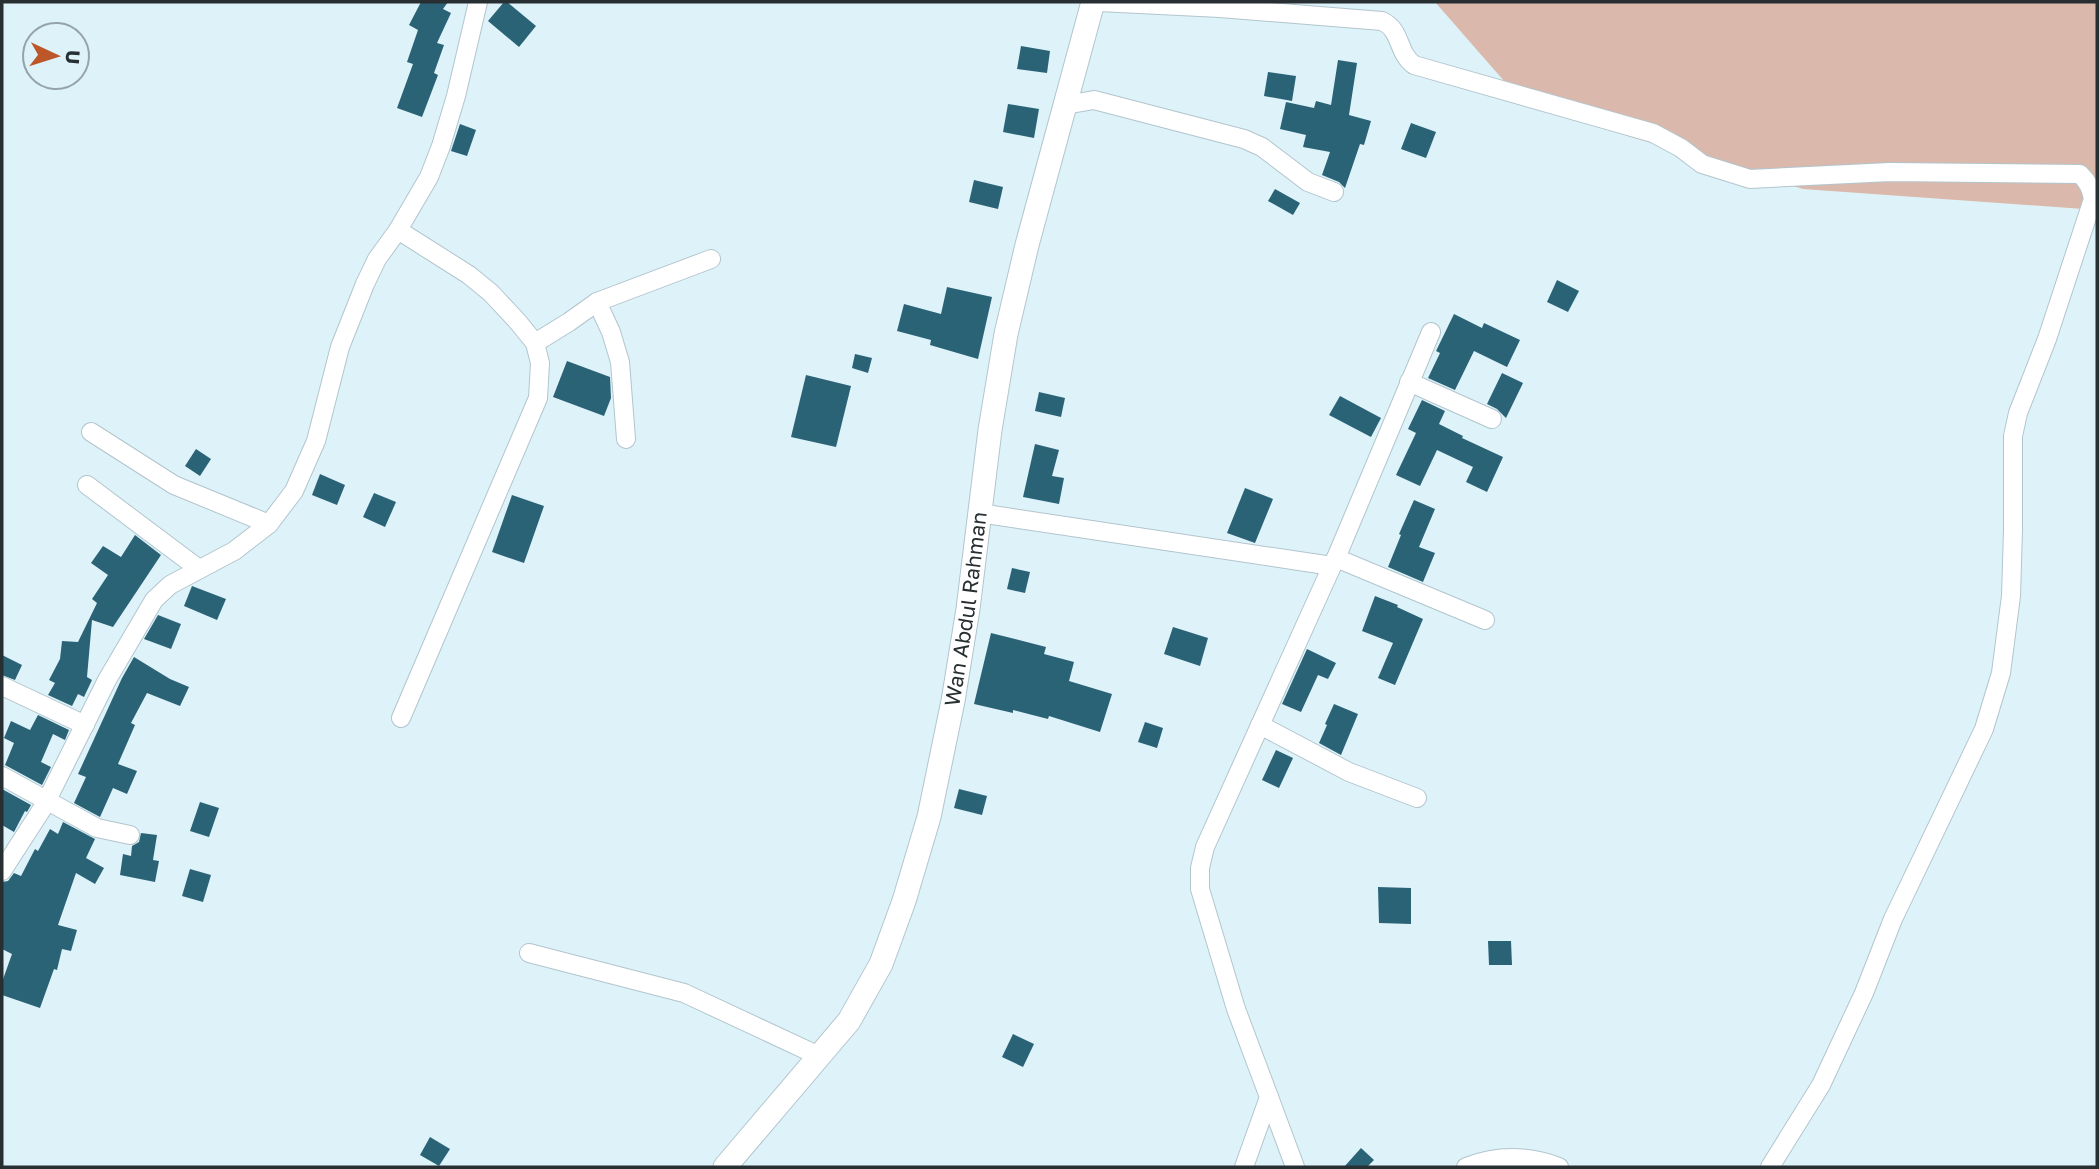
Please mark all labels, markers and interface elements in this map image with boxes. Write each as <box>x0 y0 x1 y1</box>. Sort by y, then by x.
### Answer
north arrow <box>21 21 91 91</box>
text: U <box>62 49 85 65</box>
street label: Wan Abdul Rahman <box>938 510 992 708</box>

